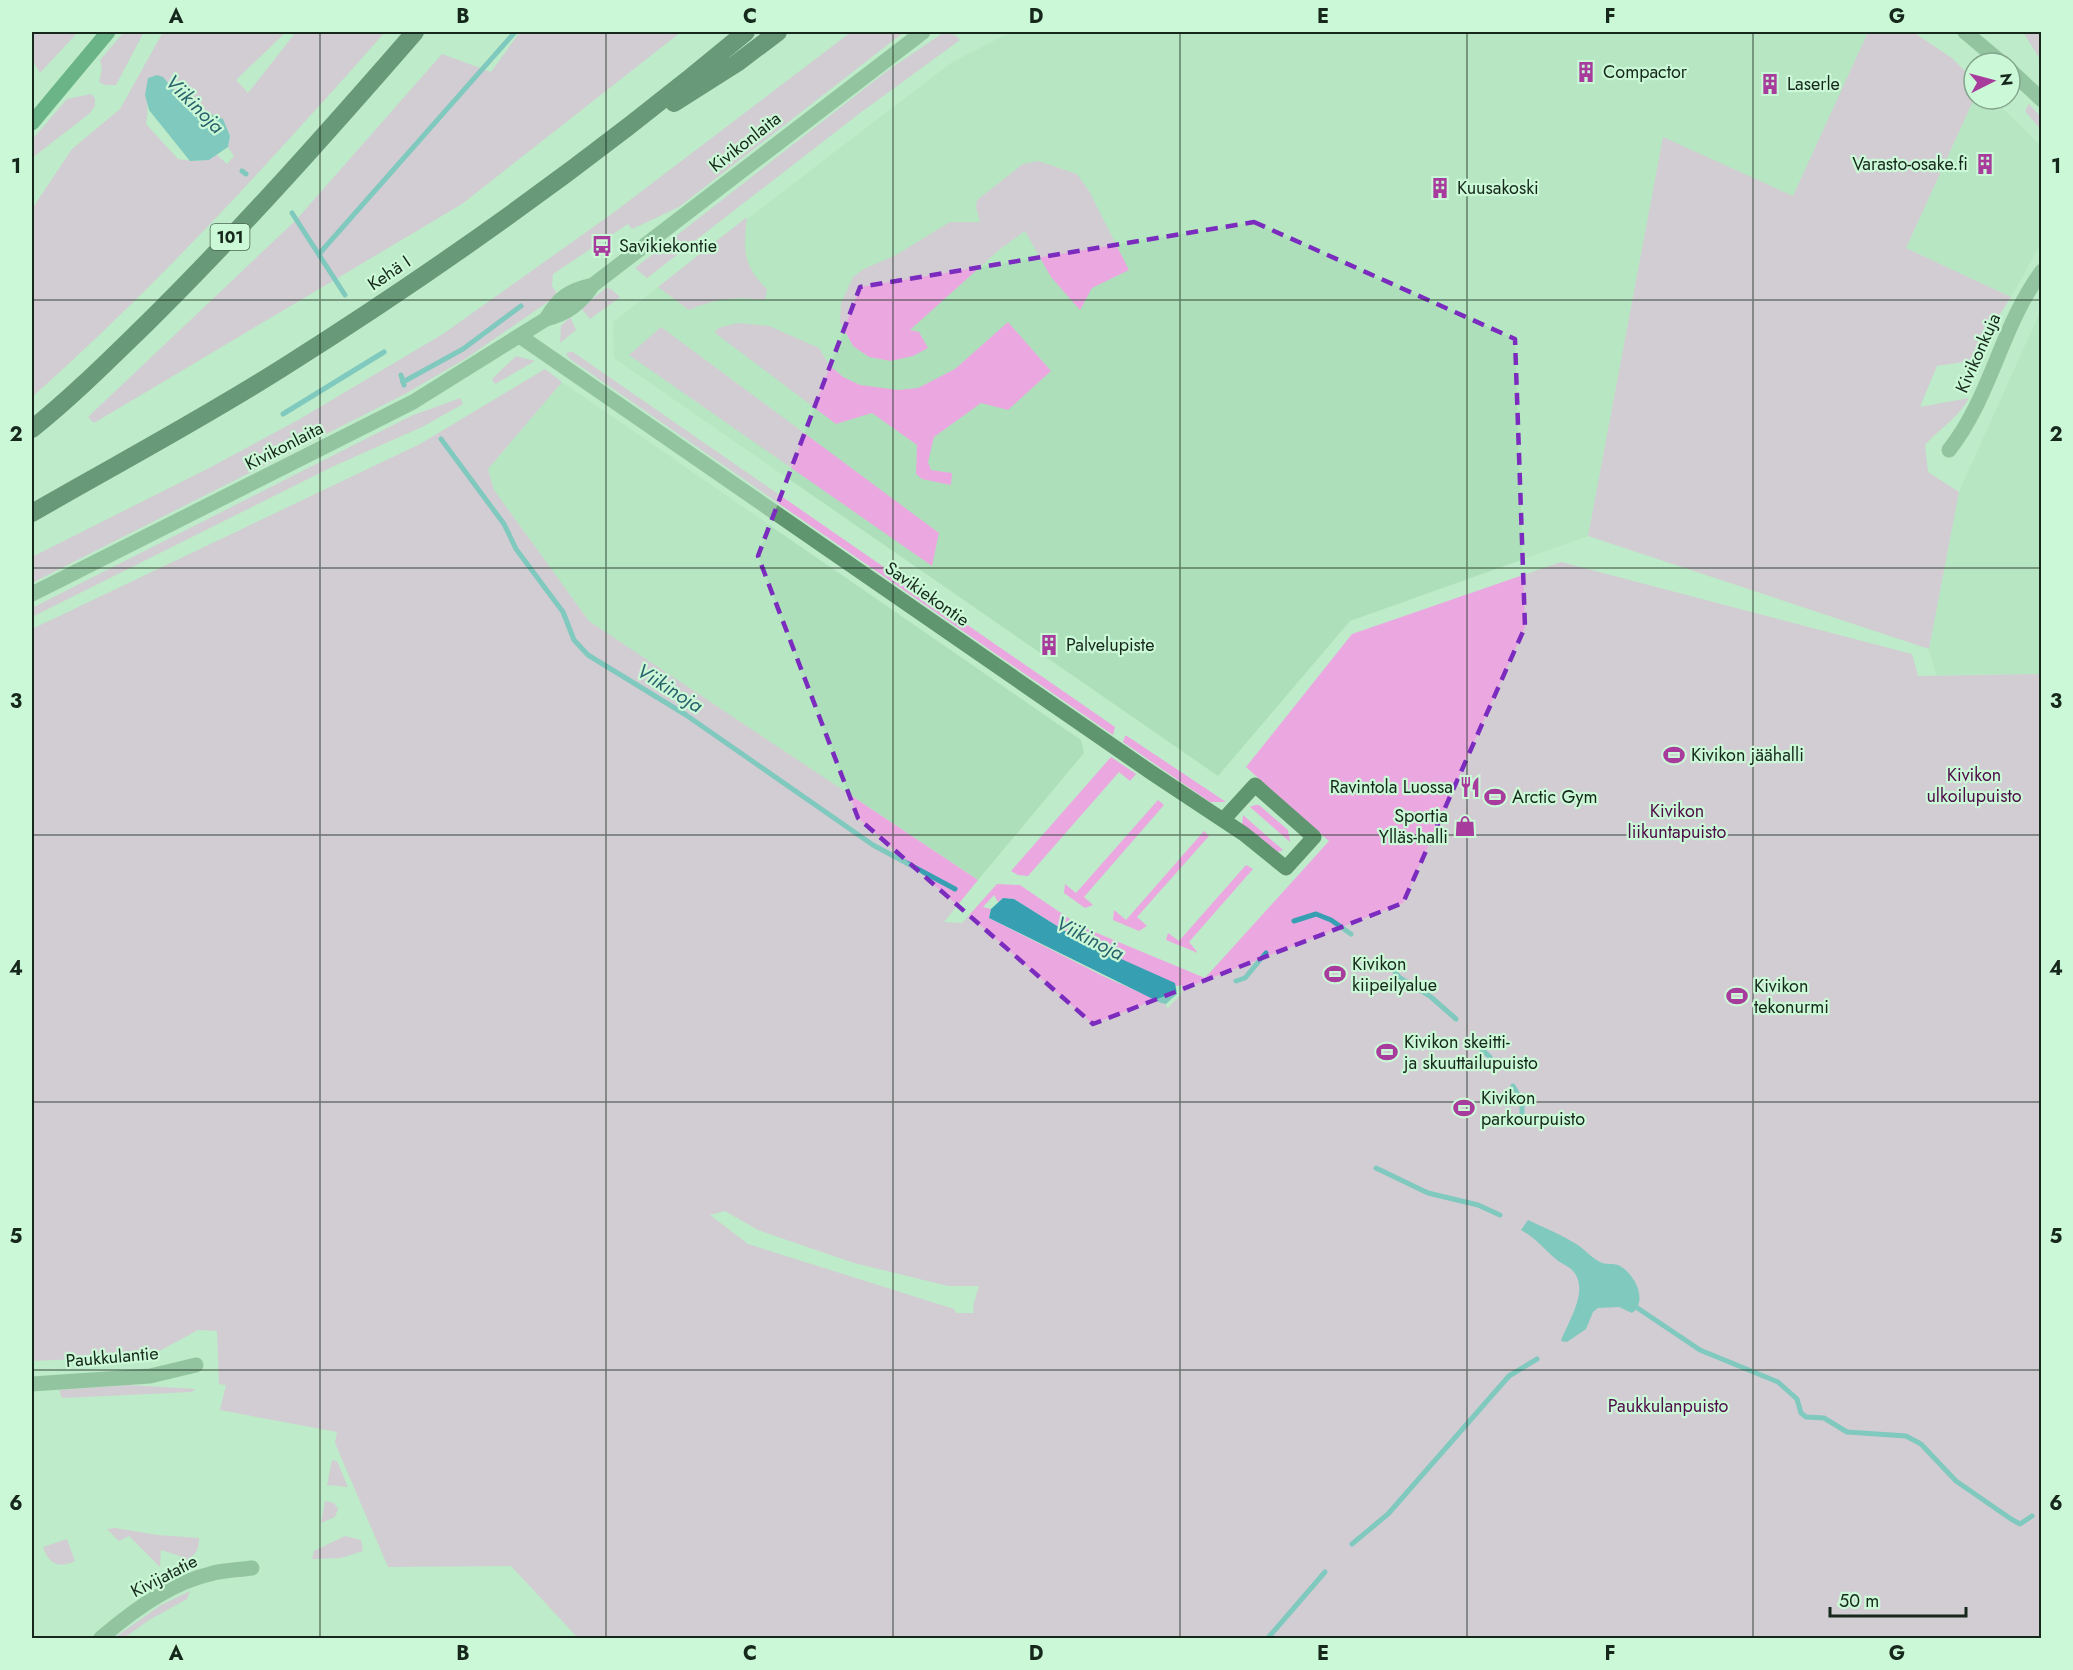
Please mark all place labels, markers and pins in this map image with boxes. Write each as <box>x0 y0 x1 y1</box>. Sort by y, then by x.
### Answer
place label: Compactor <box>1603 59 1688 85</box>
building icon: Compactor <box>1574 60 1598 84</box>
place label: Laserle <box>1787 71 1840 97</box>
building icon: Laserle <box>1758 72 1782 96</box>
place label: Varasto-osake.fi <box>1852 151 1968 177</box>
building icon: Varasto-osake.fi <box>1973 152 1997 176</box>
place label: Kuusakoski <box>1457 175 1539 201</box>
building icon: Kuusakoski <box>1428 176 1452 200</box>
place label: Savikiekontie <box>619 233 717 259</box>
bus stop icon: Savikiekontie <box>590 234 614 258</box>
place label: Palvelupiste <box>1066 632 1154 658</box>
building icon: Palvelupiste <box>1037 633 1061 657</box>
place label: Kivikon jäähalli <box>1691 742 1804 768</box>
sports icon: Kivikon jäähalli <box>1662 743 1686 767</box>
place label: Ravintola Luossa <box>1330 774 1453 800</box>
restaurant icon: Ravintola Luossa <box>1458 775 1482 799</box>
place label: Arctic Gym <box>1512 784 1598 810</box>
sports icon: Arctic Gym <box>1483 785 1507 809</box>
place label: Sportia Ylläs-halli <box>1379 803 1448 850</box>
shop icon: Sportia Ylläs-halli <box>1453 814 1477 838</box>
place label: Kivikon kiipeilyalue <box>1352 951 1437 998</box>
sports icon: Kivikon kiipeilyalue <box>1323 962 1347 986</box>
place label: Kivikon tekonurmi <box>1754 973 1829 1020</box>
sports icon: Kivikon tekonurmi <box>1725 984 1749 1008</box>
place label: Kivikon skeitti- ja skuuttailupuisto <box>1402 1029 1538 1076</box>
sports icon: Kivikon skeitti- ja skuuttailupuisto <box>1375 1040 1399 1064</box>
place label: Kivikon parkourpuisto <box>1481 1085 1585 1132</box>
sports icon: Kivikon parkourpuisto <box>1452 1096 1476 1120</box>

